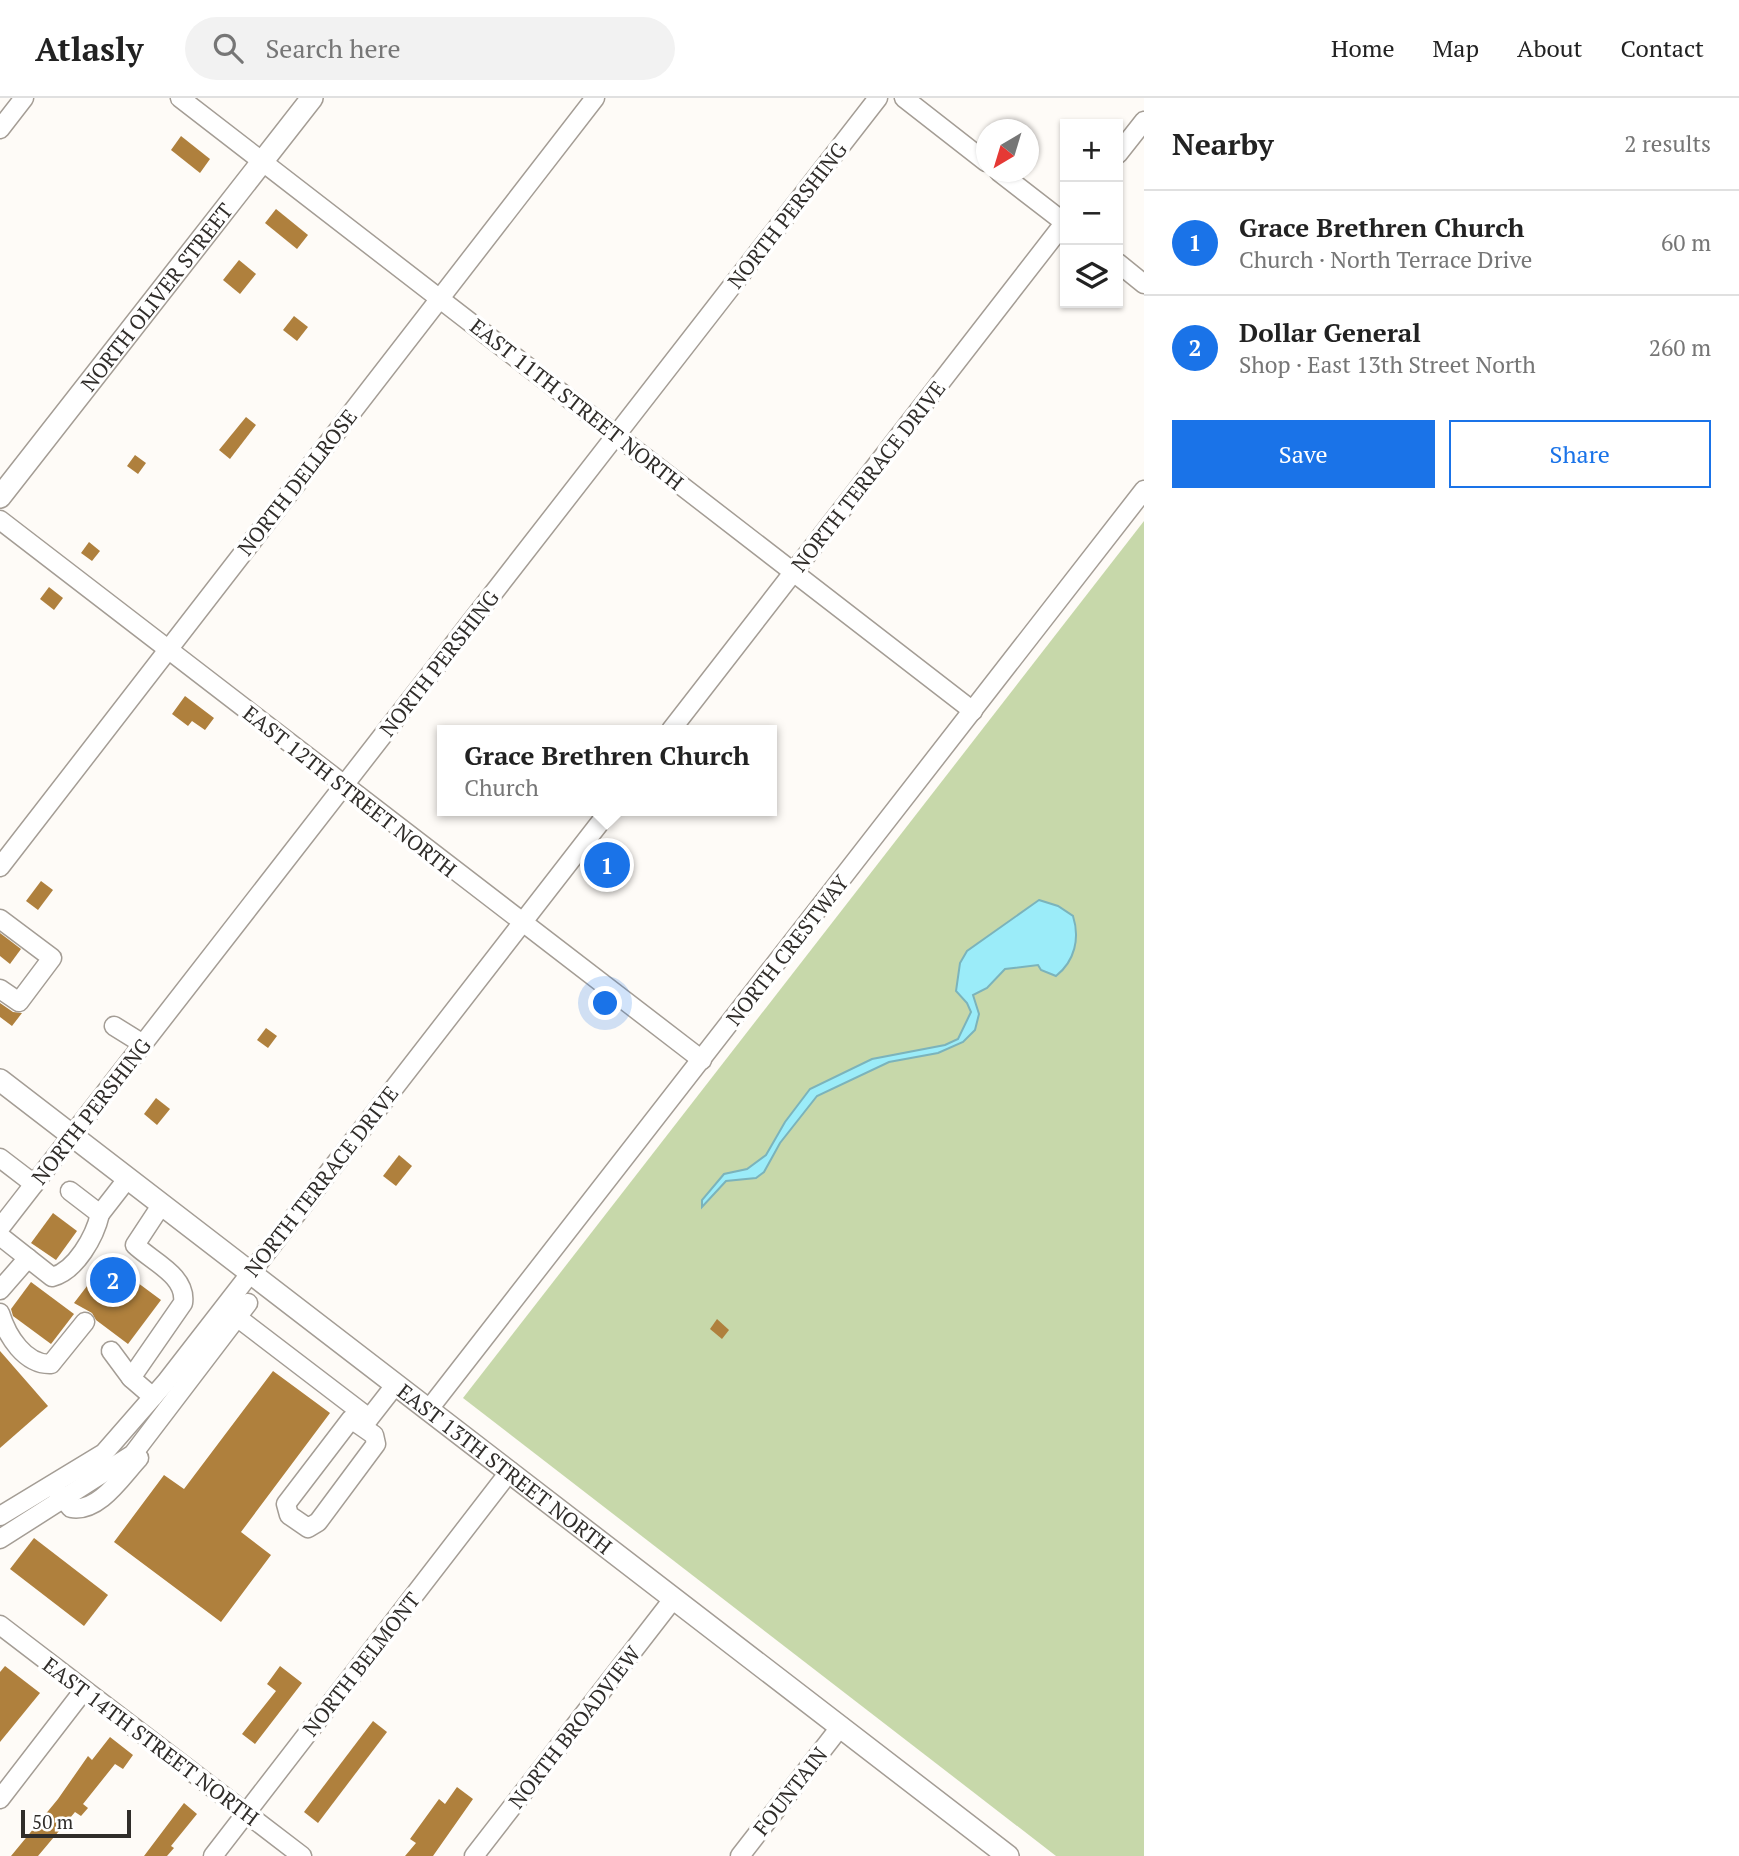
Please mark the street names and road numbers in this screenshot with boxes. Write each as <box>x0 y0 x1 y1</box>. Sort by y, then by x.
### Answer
street label: NORTH PERSHING <box>721 136 853 294</box>
street label: NORTH OLIVER STREET <box>74 197 239 397</box>
street label: EAST 11TH STREET NORTH <box>465 312 689 496</box>
street label: NORTH TERRACE DRIVE <box>785 375 951 577</box>
street label: NORTH DELLROSE <box>231 403 363 561</box>
street label: NORTH PERSHING <box>373 584 505 742</box>
street label: EAST 12TH STREET NORTH <box>238 699 462 883</box>
street label: NORTH CRESTWAY <box>719 869 855 1031</box>
street label: NORTH PERSHING <box>25 1032 157 1190</box>
street label: NORTH TERRACE DRIVE <box>238 1080 404 1282</box>
street label: EAST 13TH STREET NORTH <box>392 1377 618 1560</box>
street label: NORTH BELMONT <box>296 1586 426 1742</box>
street label: NORTH BROADVIEW <box>502 1640 646 1814</box>
street label: EAST 14TH STREET NORTH <box>37 1651 265 1831</box>
street label: FOUNTAIN <box>747 1741 833 1841</box>

